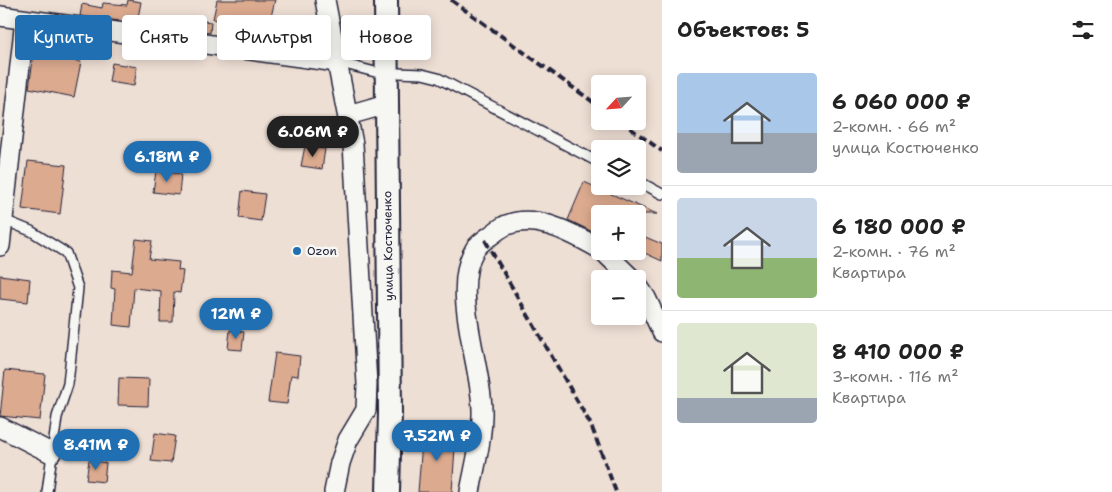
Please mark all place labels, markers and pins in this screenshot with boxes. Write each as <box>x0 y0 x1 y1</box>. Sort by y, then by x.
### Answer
pin: 6.06M ₽ <box>267 116 359 158</box>
pin: 6.18M ₽ <box>121 140 213 183</box>
place label: Ozon <box>307 243 337 259</box>
marker: Ozon <box>291 245 303 257</box>
pin: 12M ₽ <box>201 298 271 340</box>
pin: 7.52M ₽ <box>391 420 483 462</box>
pin: 8.41M ₽ <box>50 428 142 471</box>

